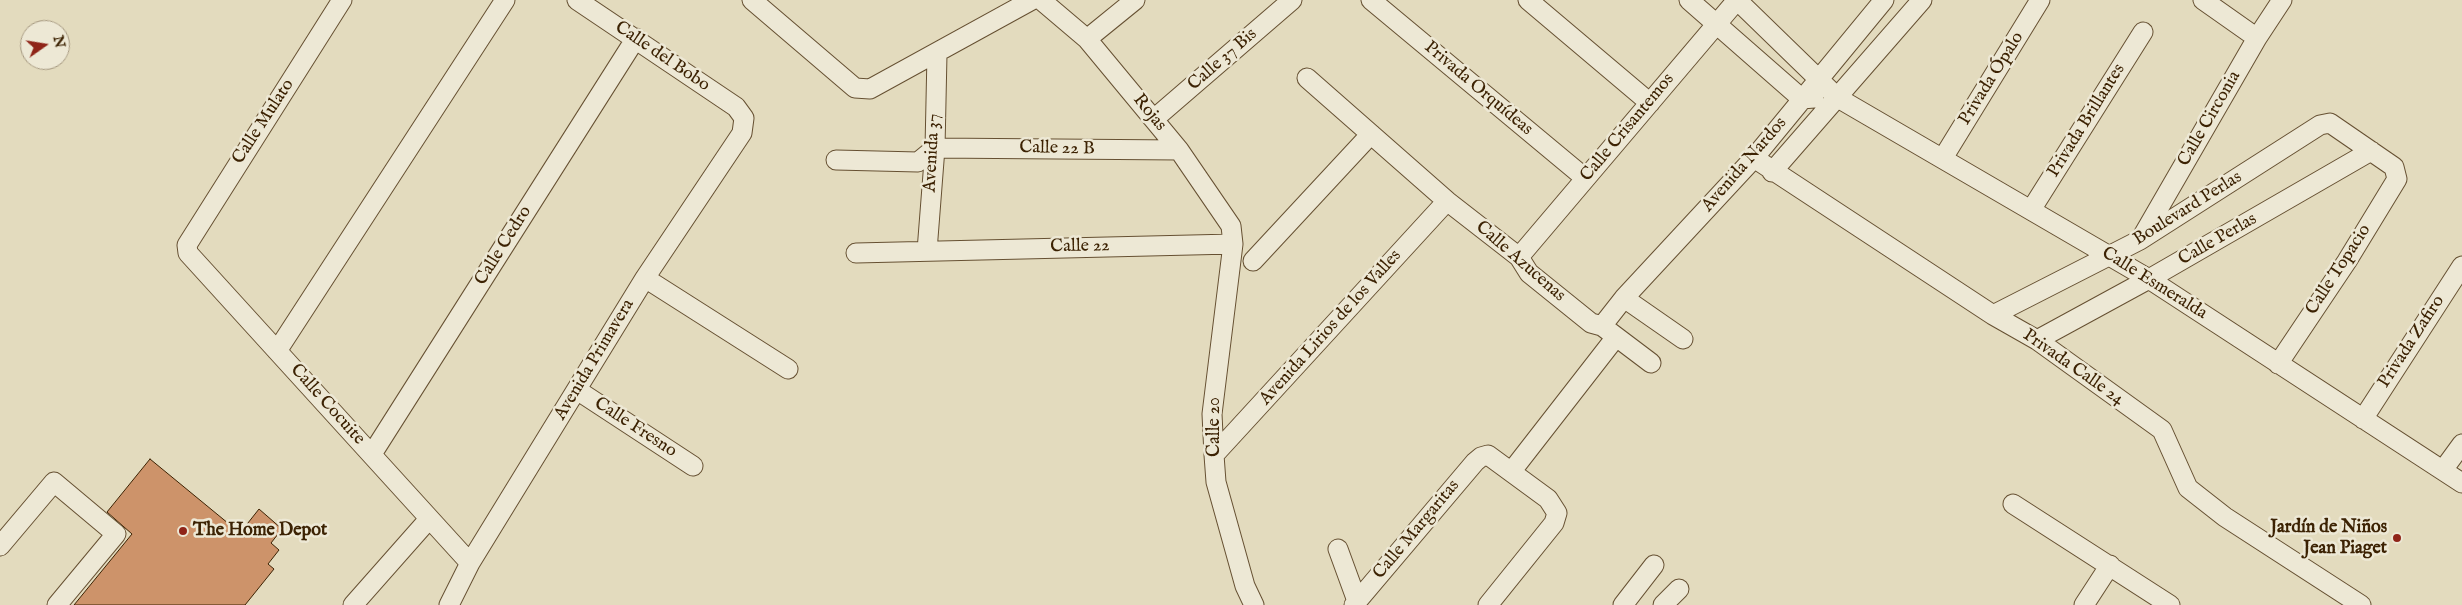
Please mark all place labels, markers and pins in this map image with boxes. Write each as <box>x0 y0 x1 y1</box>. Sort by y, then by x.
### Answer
place label: Jardín de Niños Jean Piaget <box>2270 517 2387 560</box>
place label: The Home Depot <box>193 520 327 542</box>
marker: The Home Depot <box>177 525 189 537</box>
marker: Jardín de Niños Jean Piaget <box>2391 532 2403 544</box>

